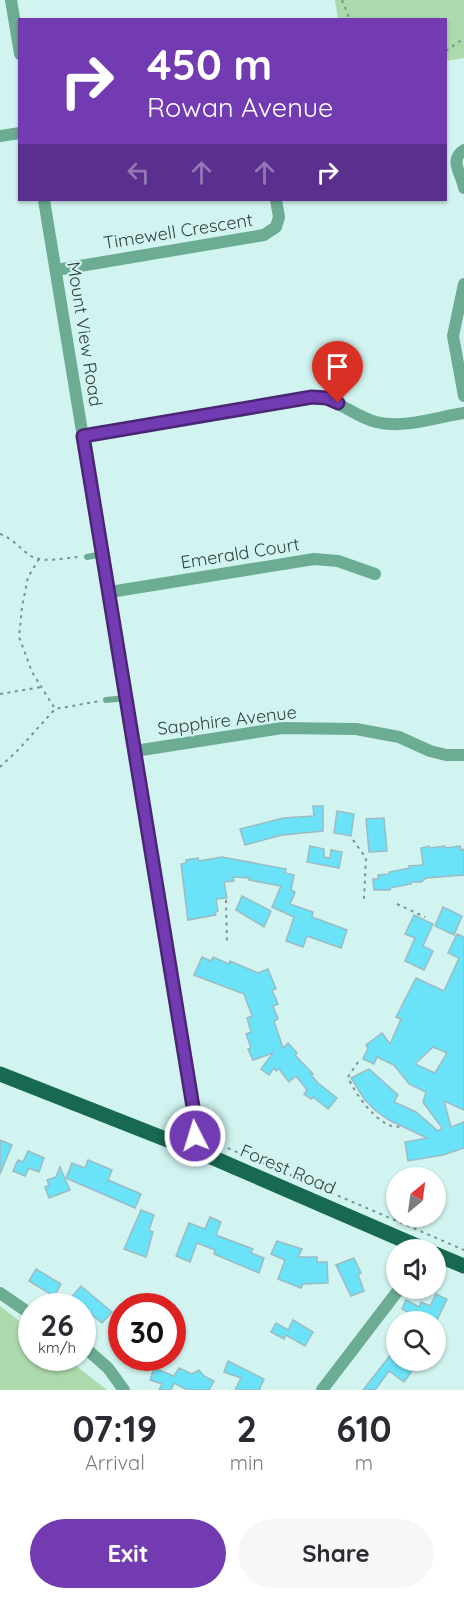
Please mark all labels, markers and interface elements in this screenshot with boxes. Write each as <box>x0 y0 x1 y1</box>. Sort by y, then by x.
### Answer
text: 450 m <box>147 38 272 91</box>
icon: right <box>48 42 126 120</box>
text: Rowan Avenue <box>147 90 333 124</box>
icon: left <box>122 156 155 189</box>
icon: ahead <box>185 156 218 189</box>
icon: ahead <box>248 156 281 189</box>
icon: right <box>311 156 344 189</box>
street label: Timewell Crescent <box>102 208 254 254</box>
street label: Mount View Road <box>62 260 108 408</box>
pin <box>312 341 363 403</box>
icon: arrive <box>321 350 354 383</box>
street label: Emerald Court <box>179 532 301 574</box>
street label: Sapphire Avenue <box>156 700 298 740</box>
position arrow <box>163 1104 227 1168</box>
street label: Forest Road <box>237 1139 339 1199</box>
north arrow <box>386 1167 446 1227</box>
map controls <box>386 1167 446 1371</box>
button: sound <box>386 1239 446 1299</box>
speed limit sign: 30 <box>108 1293 186 1371</box>
text: 26 <box>40 1306 74 1344</box>
button: search <box>386 1311 446 1371</box>
text: km/h <box>38 1338 76 1357</box>
text: 07:19 <box>72 1406 157 1451</box>
text: 2 <box>236 1406 257 1451</box>
text: 610 <box>336 1406 392 1451</box>
text: Arrival <box>85 1450 145 1475</box>
text: min <box>230 1450 264 1475</box>
text: m <box>355 1450 373 1475</box>
button: Exit <box>30 1519 226 1588</box>
button: Share <box>238 1519 434 1588</box>

